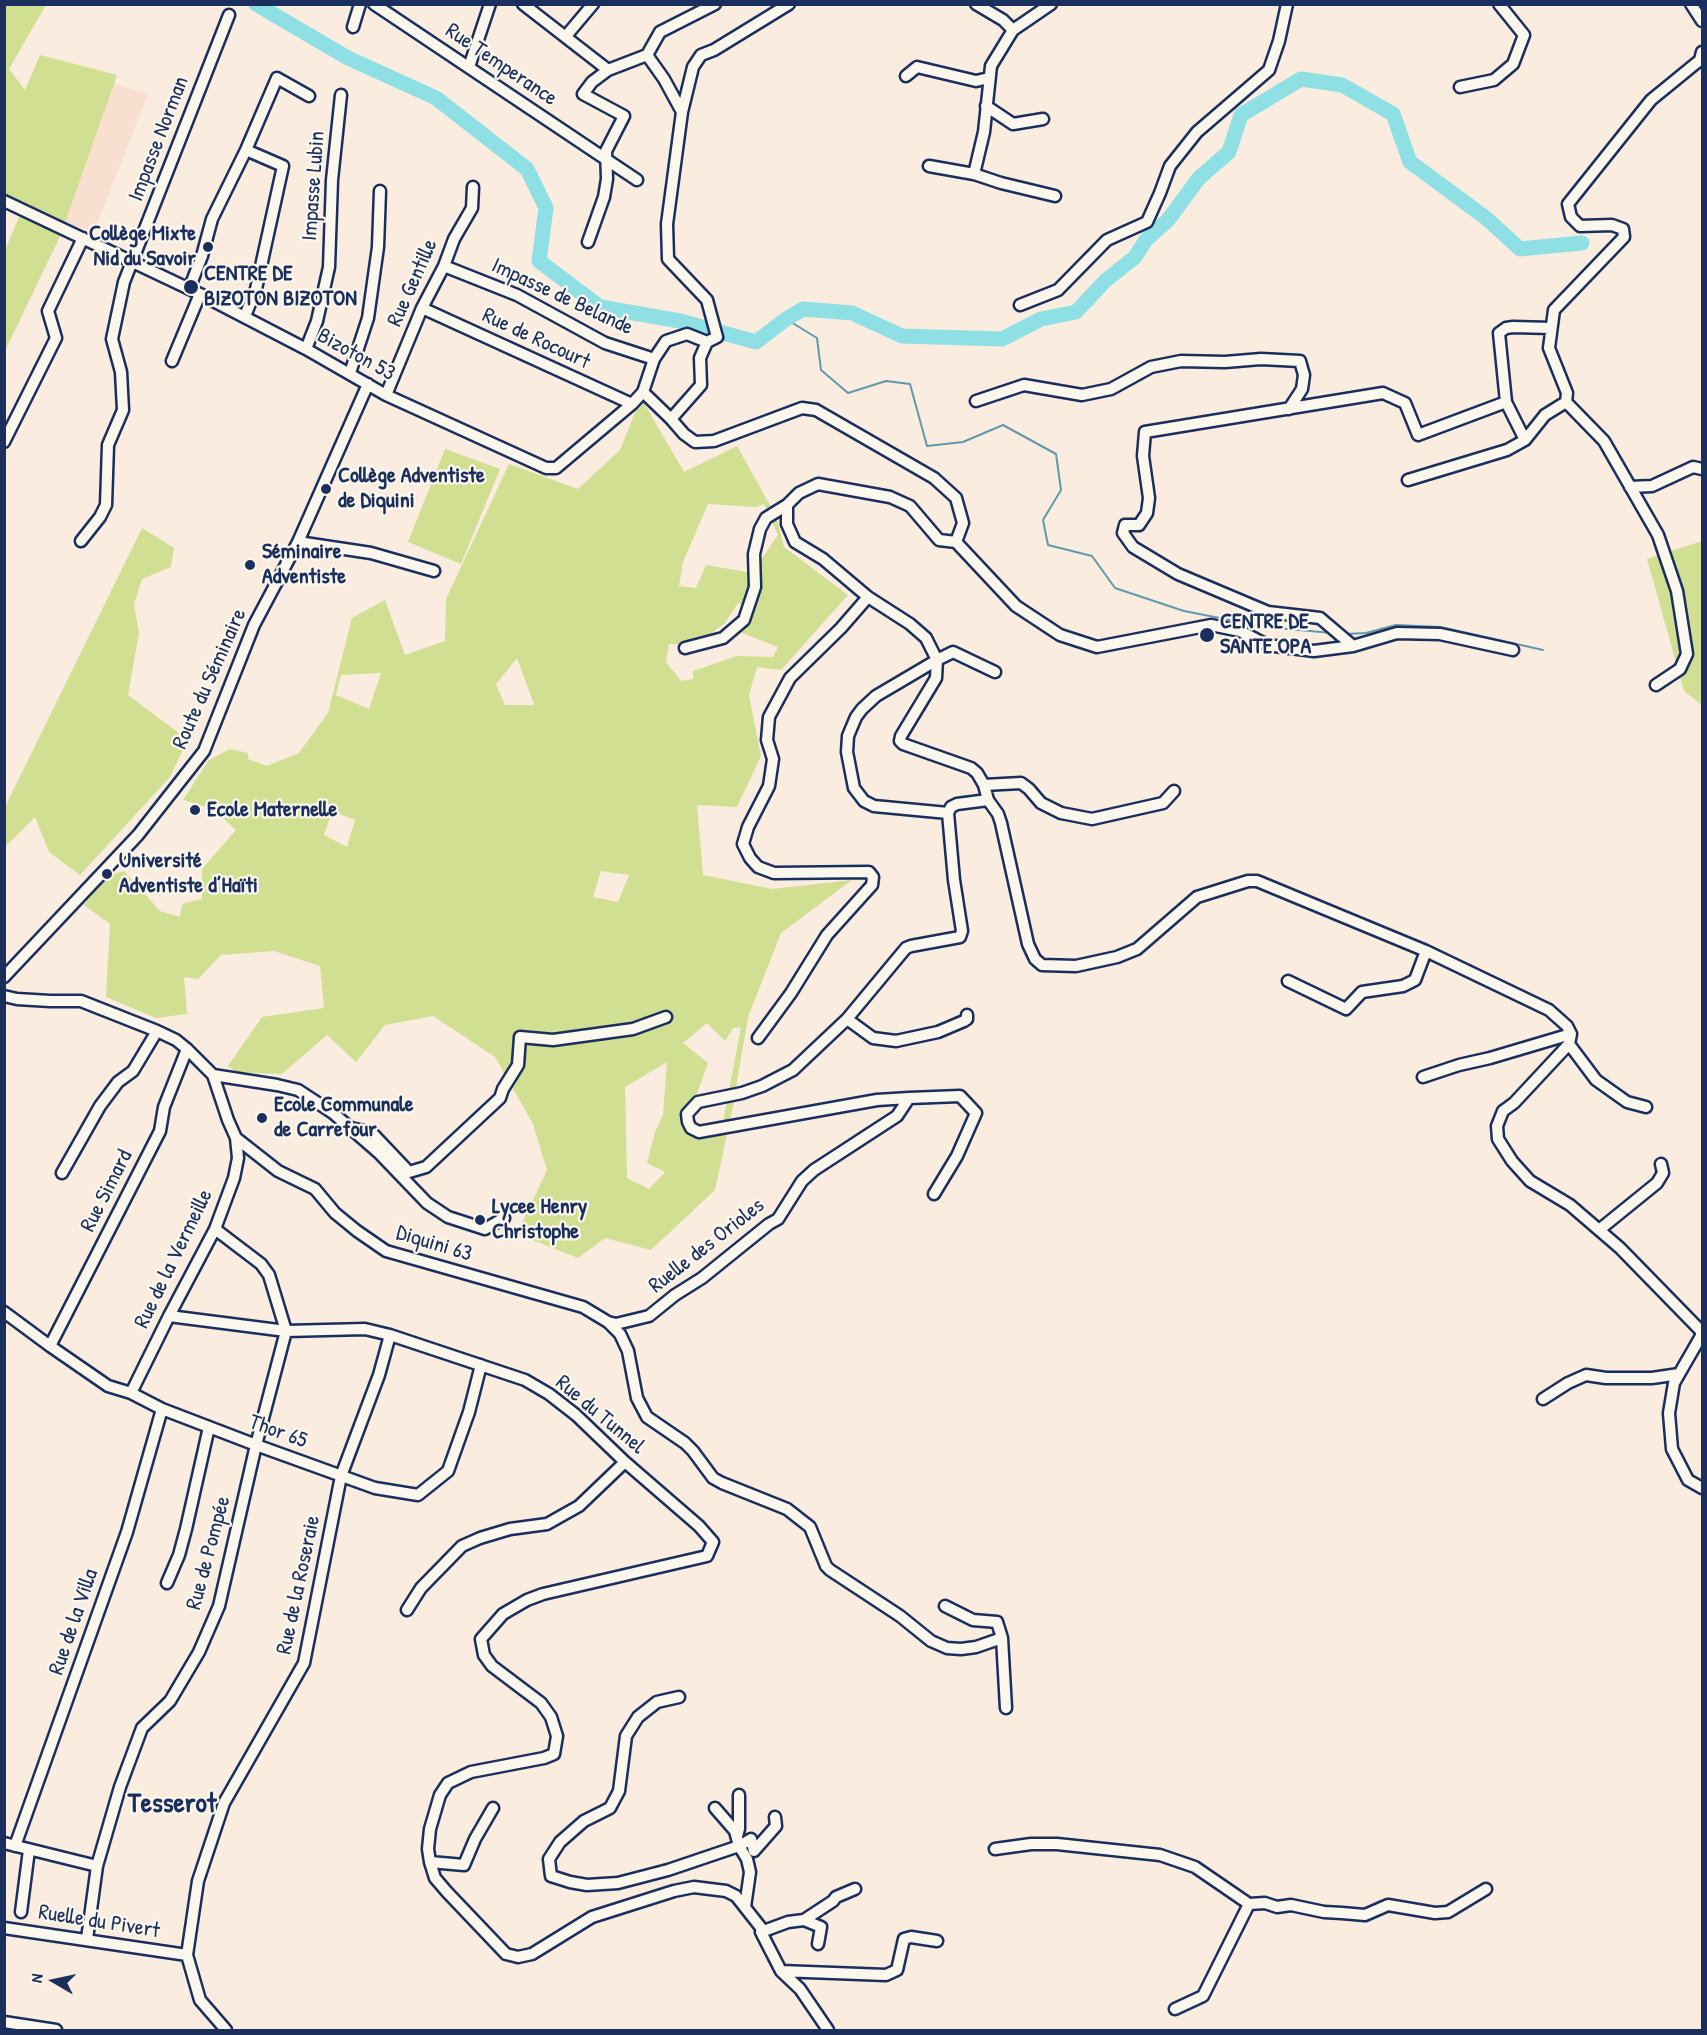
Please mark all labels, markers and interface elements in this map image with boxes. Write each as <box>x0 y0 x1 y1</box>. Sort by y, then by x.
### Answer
street label: Rue Temperance <box>440 18 562 112</box>
street label: Impasse Norman <box>123 73 195 205</box>
street label: Impasse Lubin <box>297 130 331 242</box>
place label: Collège Mixte Nid du Savoir <box>89 221 196 272</box>
street label: Rue Gentille <box>382 235 444 331</box>
marker: Collège Mixte Nid du Savoir <box>201 240 215 254</box>
street label: Impasse de Belande <box>487 253 637 341</box>
place label: CENTRE DE BIZOTON BIZOTON <box>204 261 357 312</box>
marker: CENTRE DE BIZOTON BIZOTON <box>182 278 200 296</box>
street label: Rue de Rocourt <box>478 303 594 375</box>
street label: Bizoton 53 <box>312 323 400 387</box>
place label: Collège Adventiste de Diquini <box>338 463 485 514</box>
marker: Collège Adventiste de Diquini <box>319 482 333 496</box>
place label: Séminaire Adventiste <box>262 539 346 590</box>
marker: Séminaire Adventiste <box>243 558 257 572</box>
street label: Route du Séminaire <box>167 605 253 753</box>
place label: CENTRE DE SANTE OPA <box>1220 609 1311 660</box>
marker: CENTRE DE SANTE OPA <box>1198 626 1216 644</box>
place label: Ecole Maternelle <box>207 797 337 823</box>
marker: Ecole Maternelle <box>188 803 202 817</box>
place label: Université Adventiste d’Haïti <box>119 848 258 900</box>
marker: Université Adventiste d’Haïti <box>100 867 114 881</box>
place label: Ecole Communale de Carrefour <box>274 1092 414 1144</box>
marker: Ecole Communale de Carrefour <box>255 1111 269 1125</box>
street label: Rue Simard <box>75 1146 139 1236</box>
street label: Rue de la Vermeille <box>129 1185 219 1333</box>
street label: Ruelle des Orioles <box>644 1193 770 1299</box>
place label: Lycee Henry Christophe <box>492 1194 587 1246</box>
marker: Lycee Henry Christophe <box>473 1213 487 1227</box>
street label: Diquini 63 <box>393 1220 475 1268</box>
street label: Rue du Tunnel <box>550 1370 650 1460</box>
street label: Thor 65 <box>245 1409 311 1455</box>
street label: Rue de Pompée <box>181 1493 237 1613</box>
street label: Rue de la Roseraie <box>271 1513 327 1657</box>
street label: Rue de la Villa <box>44 1566 104 1678</box>
district label: Tesserot <box>128 1788 216 1822</box>
street label: Ruelle du Pivert <box>36 1899 162 1945</box>
north arrow <box>24 1951 84 2011</box>
text: N <box>25 1972 48 1984</box>

